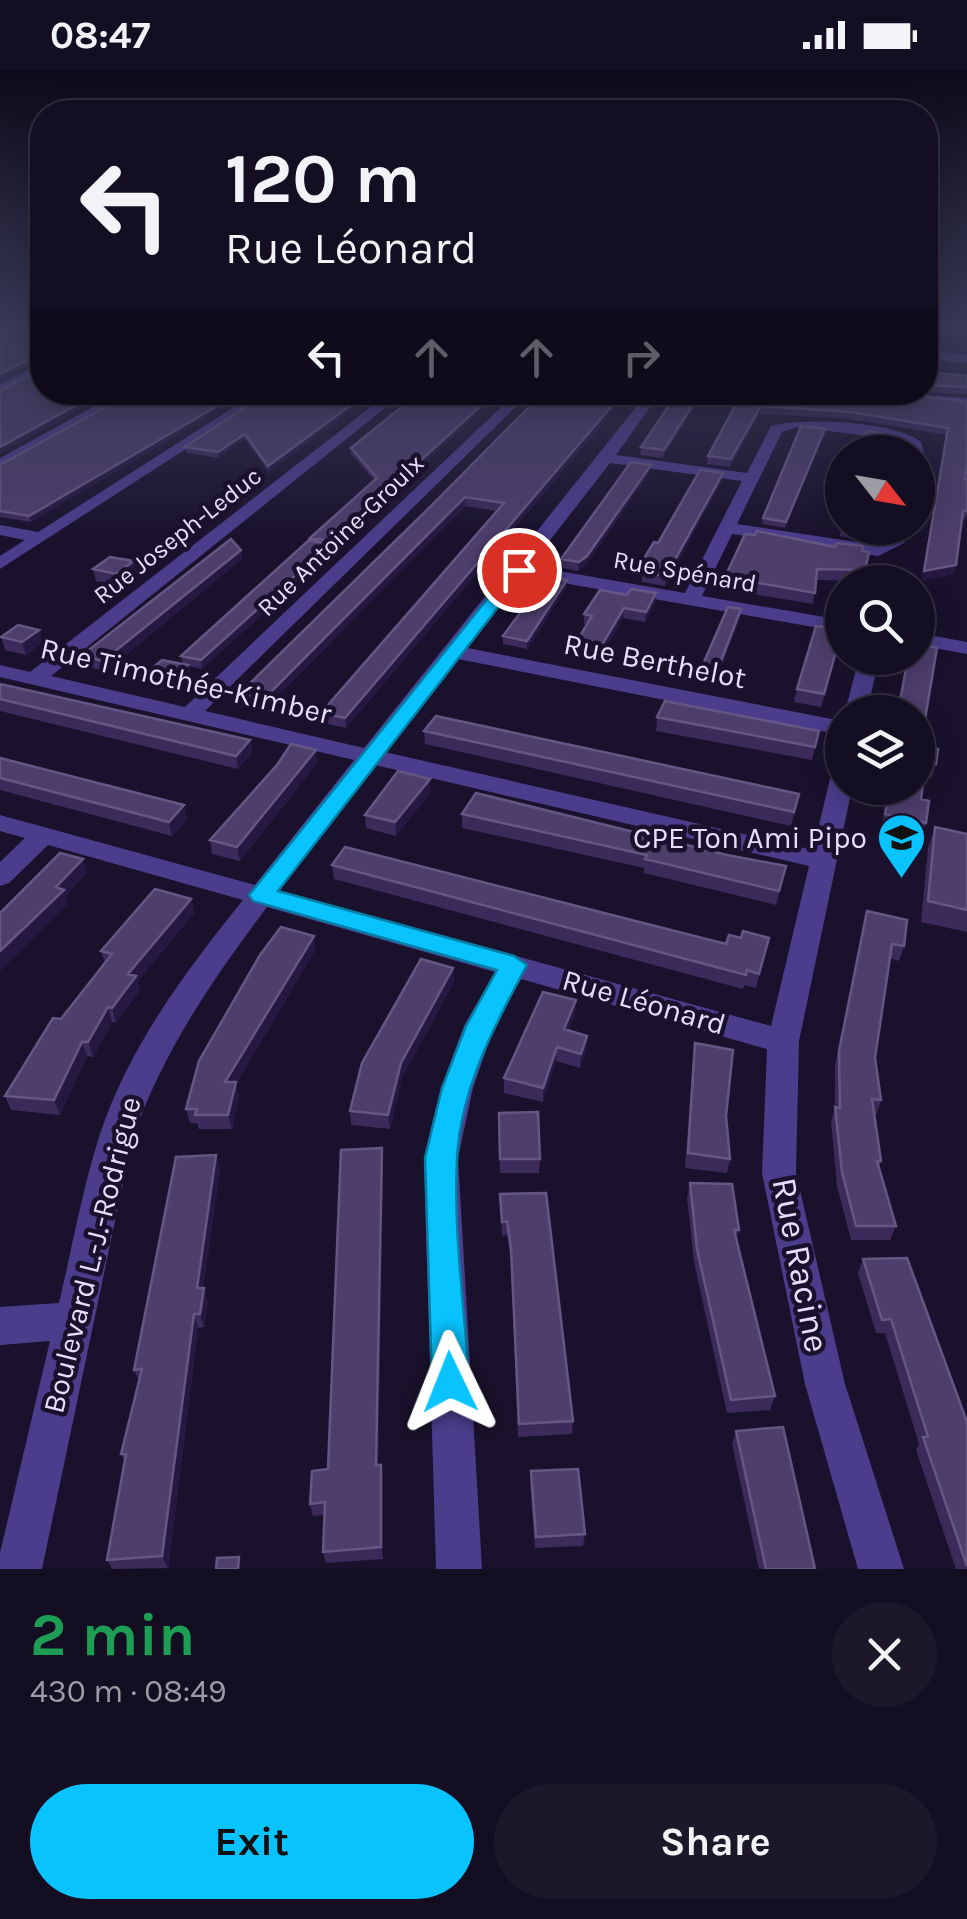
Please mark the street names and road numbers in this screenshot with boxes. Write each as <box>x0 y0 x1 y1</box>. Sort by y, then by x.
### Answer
street label: Rue Antoine-Groulx <box>251 449 430 622</box>
street label: Rue Joseph-Leduc <box>88 461 267 610</box>
street label: Rue Spénard <box>611 545 759 598</box>
street label: Rue Berthelot <box>561 626 749 696</box>
street label: Rue Timothée-Kimber <box>37 630 335 732</box>
street label: Rue Léonard <box>558 962 730 1042</box>
street label: Boulevard L.-J.-Rodrigue <box>35 1093 149 1417</box>
street label: Rue Racine <box>763 1174 838 1356</box>

